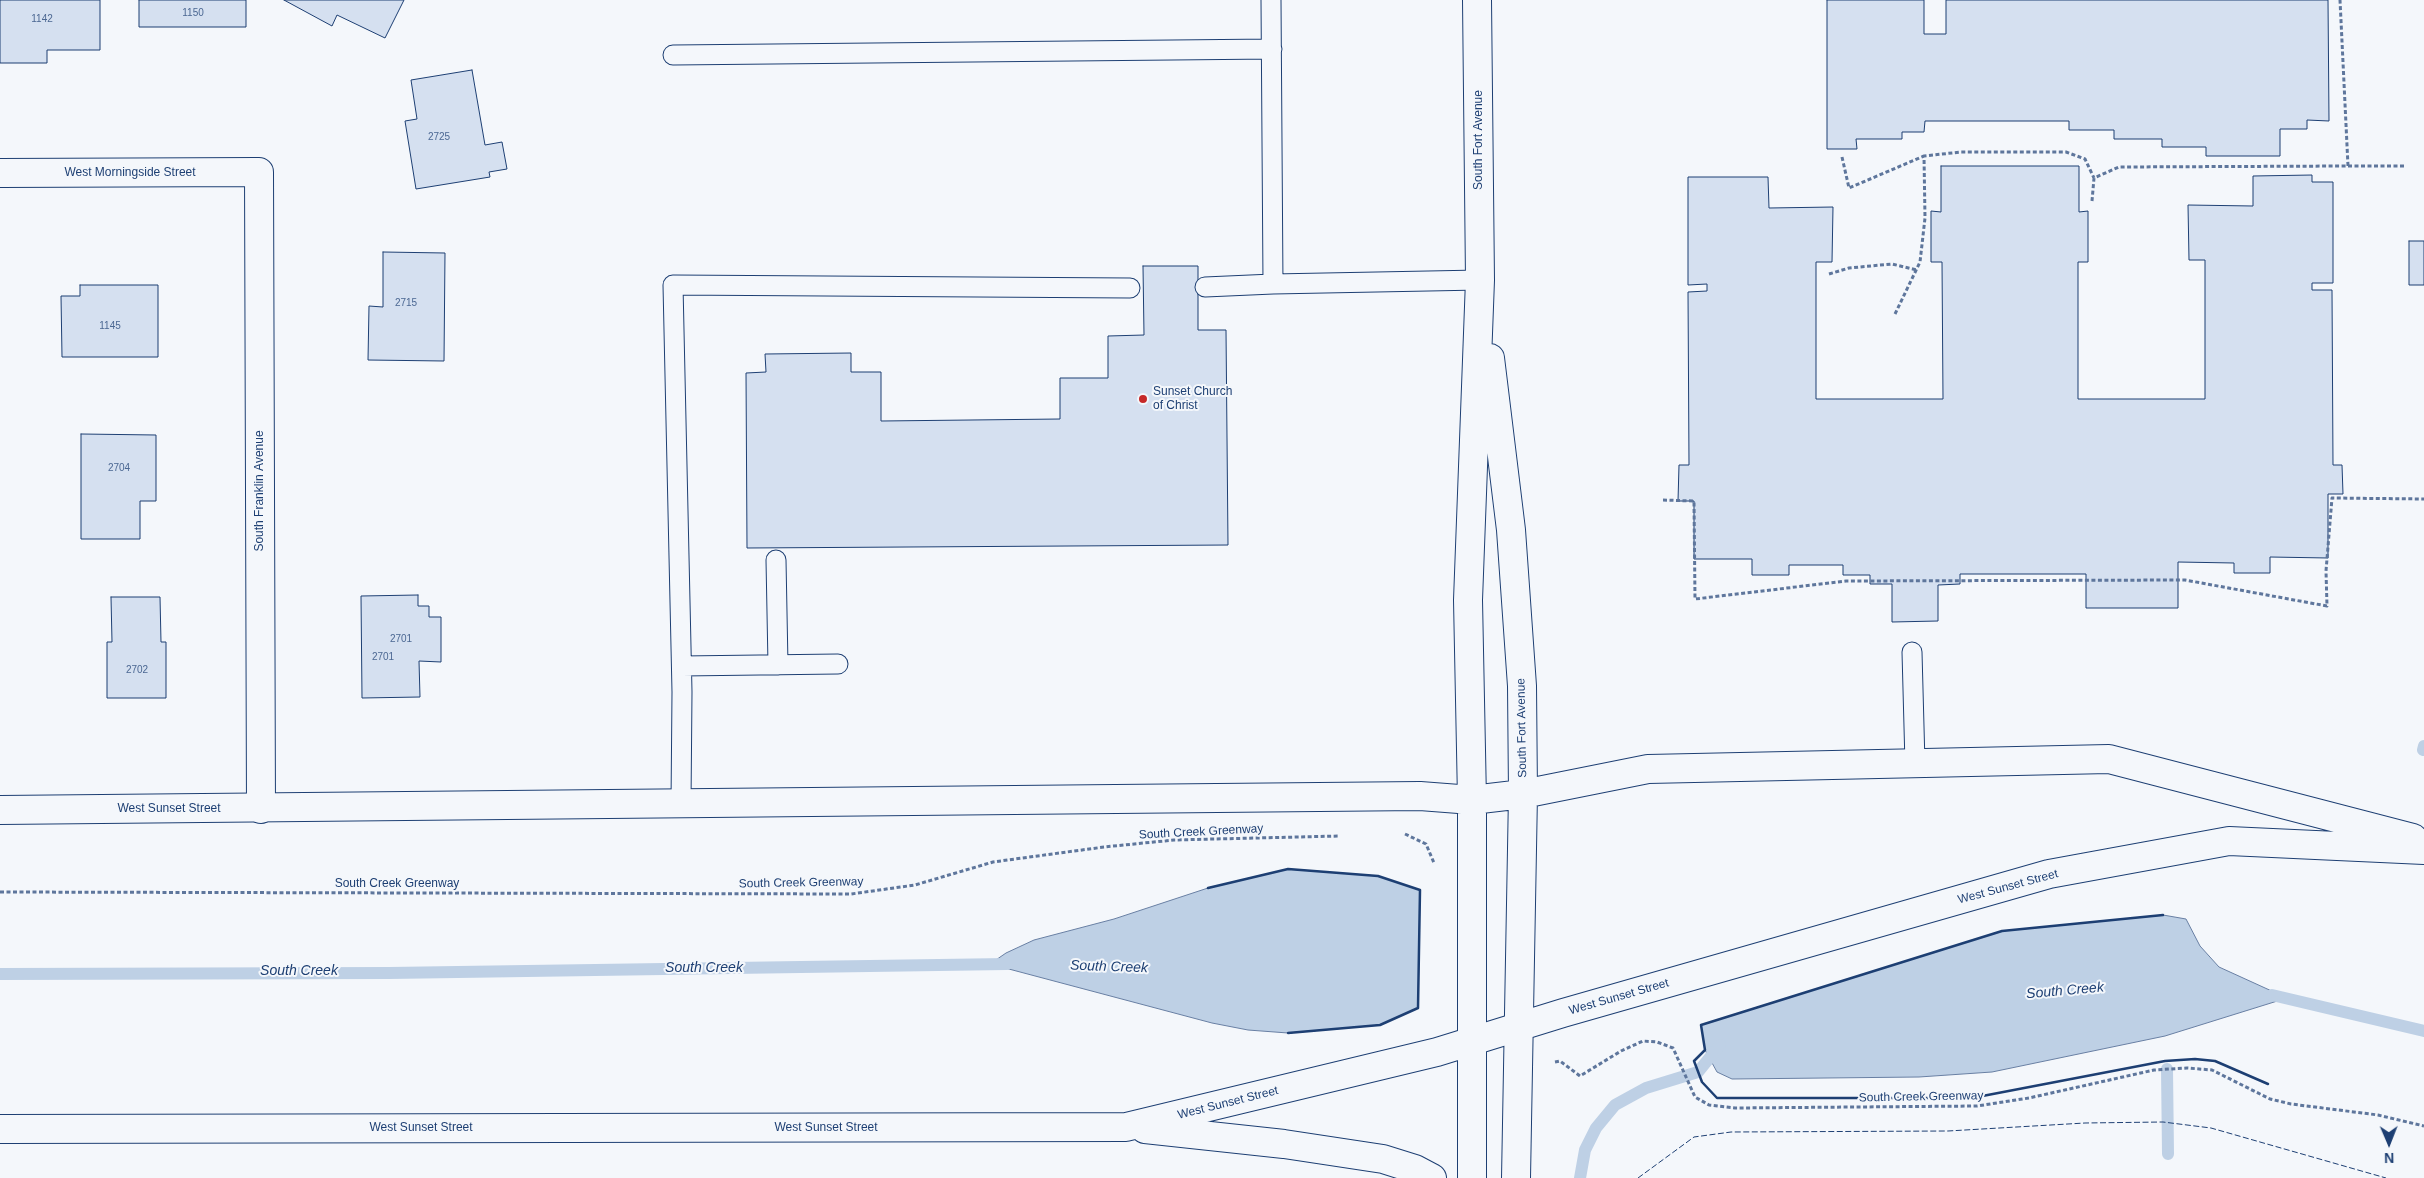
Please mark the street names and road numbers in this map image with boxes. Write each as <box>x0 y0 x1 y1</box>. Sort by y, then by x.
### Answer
street label: South Fort Avenue <box>1472 90 1486 190</box>
street label: West Morningside Street <box>64 166 196 180</box>
street label: South Franklin Avenue <box>253 430 267 552</box>
street label: South Fort Avenue <box>1514 678 1530 778</box>
street label: West Sunset Street <box>117 802 221 816</box>
street label: South Creek Greenway <box>1138 822 1264 842</box>
street label: West Sunset Street <box>1956 867 2060 907</box>
street label: South Creek Greenway <box>739 875 863 891</box>
street label: South Creek Greenway <box>335 877 459 891</box>
street label: West Sunset Street <box>1567 976 1671 1018</box>
street label: West Sunset Street <box>1176 1084 1280 1122</box>
street label: South Creek Greenway <box>1859 1089 1983 1105</box>
street label: West Sunset Street <box>369 1121 473 1135</box>
street label: West Sunset Street <box>774 1121 878 1135</box>

